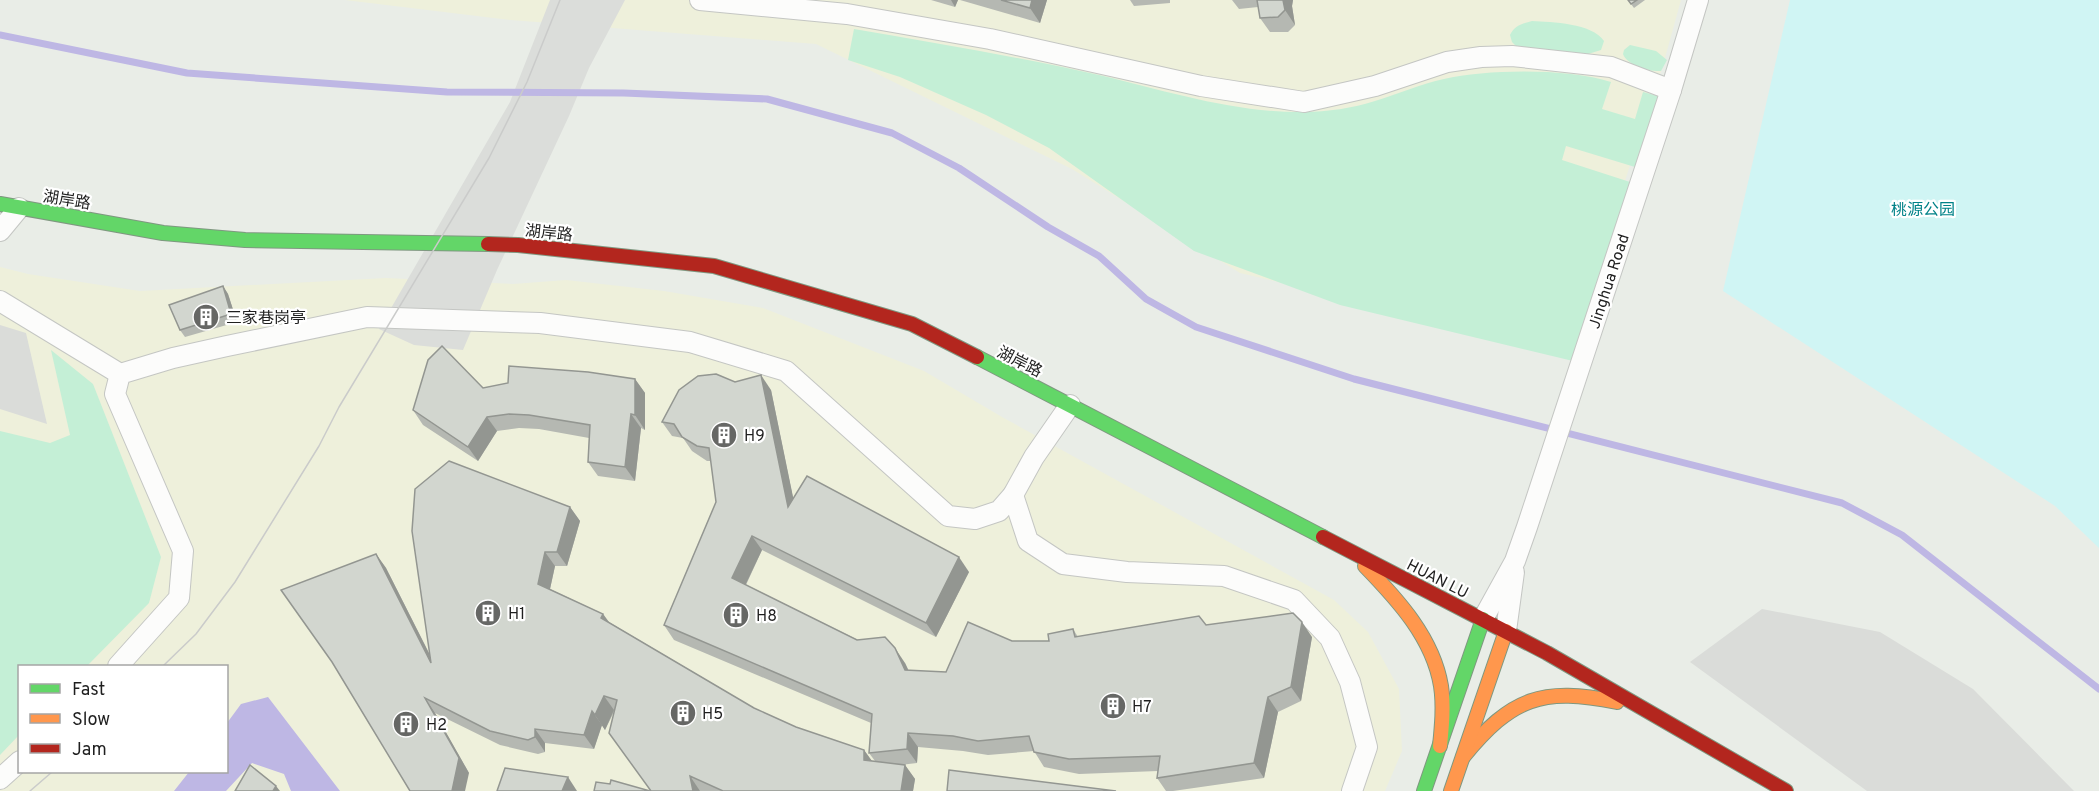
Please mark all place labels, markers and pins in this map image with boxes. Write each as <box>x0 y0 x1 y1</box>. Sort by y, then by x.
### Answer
building icon: 三家巷岗亭 <box>191 302 221 332</box>
place label: 三家巷岗亭 <box>226 309 306 329</box>
building icon: H9 <box>709 420 739 450</box>
place label: H9 <box>744 427 765 447</box>
building icon: H1 <box>473 598 503 628</box>
building icon: H8 <box>721 600 751 630</box>
place label: H1 <box>508 605 525 625</box>
place label: H8 <box>756 607 777 627</box>
building icon: H7 <box>1098 691 1128 721</box>
building icon: H5 <box>668 698 698 728</box>
place label: H7 <box>1132 698 1152 718</box>
place label: H5 <box>702 705 723 725</box>
building icon: H2 <box>391 709 421 739</box>
place label: H2 <box>426 716 447 736</box>

